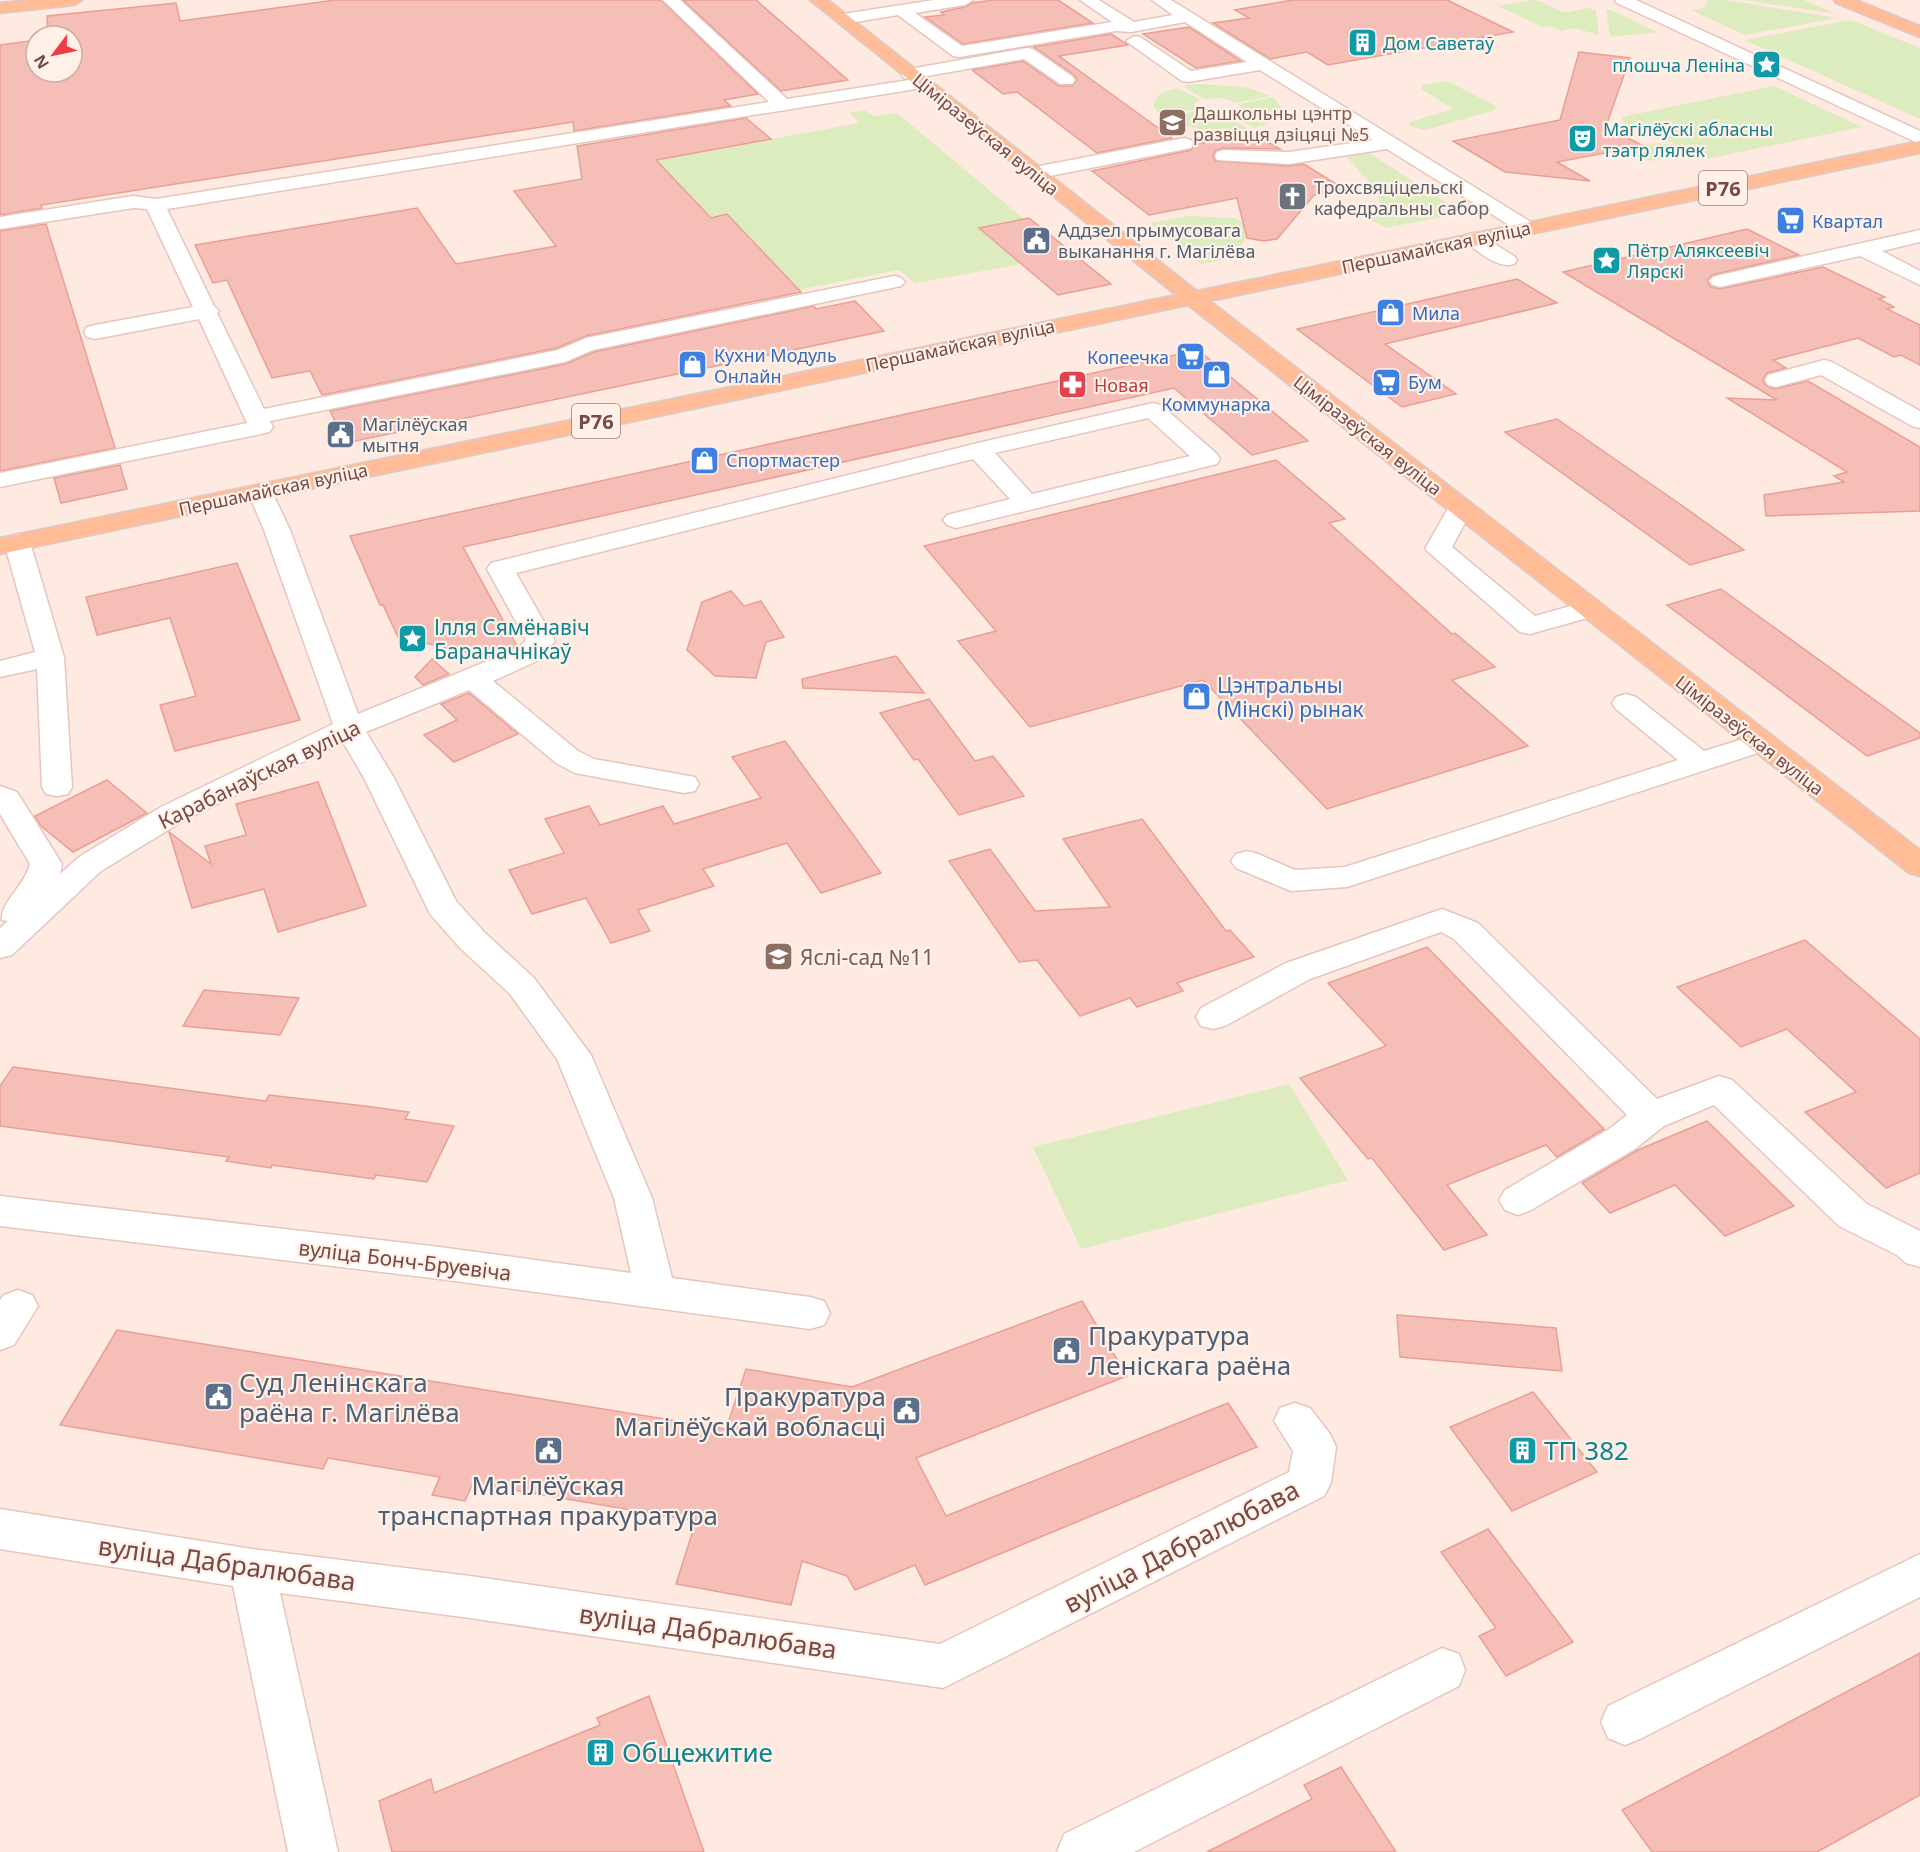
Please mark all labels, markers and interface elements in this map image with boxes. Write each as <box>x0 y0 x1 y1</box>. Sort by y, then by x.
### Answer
north arrow <box>24 24 84 84</box>
building icon: Дом Саветаў <box>1346 27 1378 59</box>
place label: Дом Саветаў <box>1383 31 1495 55</box>
place icon: плошча Леніна <box>1750 49 1782 81</box>
text: N <box>29 51 54 73</box>
place label: плошча Леніна <box>1612 53 1745 77</box>
street label: Ціміразеўская вуліца <box>908 67 1064 201</box>
place label: Дашкольны цэнтр развіцця дзіцяці №5 <box>1193 101 1369 146</box>
school or university icon: Дашкольны цэнтр развіцця дзіцяці №5 <box>1156 107 1188 139</box>
place label: Магілёўскі абласны тэатр лялек <box>1603 117 1773 162</box>
theatre icon: Магілёўскі абласны тэатр лялек <box>1566 123 1598 155</box>
road number: Р76 <box>1699 171 1747 205</box>
place label: Трохсвяціцельскі кафедральны сабор <box>1314 175 1489 220</box>
church icon: Трохсвяціцельскі кафедральны сабор <box>1277 181 1309 213</box>
supermarket icon: Квартал <box>1775 205 1807 237</box>
place label: Квартал <box>1812 209 1883 233</box>
street label: Першамайская вуліца <box>1339 215 1533 279</box>
place label: Аддзел прымусовага выканання г. Магілёва <box>1058 218 1255 263</box>
public building icon: Аддзел прымусовага выканання г. Магілёва <box>1021 224 1053 256</box>
place label: Пётр Аляксеевіч Лярскі <box>1627 238 1770 283</box>
place icon: Пётр Аляксеевіч Лярскі <box>1590 244 1622 276</box>
shop icon: Мила <box>1375 297 1407 329</box>
place label: Мила <box>1412 301 1460 325</box>
street label: Першамайская вуліца <box>863 313 1057 377</box>
supermarket icon: Копеечка <box>1174 341 1206 373</box>
place label: Кухни Модуль Онлайн <box>714 343 837 388</box>
place label: Копеечка <box>1087 345 1169 369</box>
shop icon: Кухни Модуль Онлайн <box>677 349 709 381</box>
shop icon: Коммунарка <box>1200 359 1232 391</box>
supermarket icon: Бум <box>1371 366 1403 398</box>
pharmacy icon: Новая <box>1057 369 1089 401</box>
street label: Ціміразеўская вуліца <box>1289 370 1447 500</box>
place label: Бум <box>1408 370 1442 394</box>
place label: Новая <box>1094 373 1149 397</box>
place label: Коммунарка <box>1161 392 1271 416</box>
road number: Р76 <box>572 404 620 438</box>
place label: Магілёўская мытня <box>362 412 468 457</box>
public building icon: Магілёўская мытня <box>325 418 357 450</box>
shop icon: Спортмастер <box>689 444 721 476</box>
place label: Спортмастер <box>726 448 840 472</box>
street label: Першамайская вуліца <box>176 457 370 521</box>
place label: Ілля Сямёнавіч Бараначнікаў <box>434 613 590 665</box>
place icon: Ілля Сямёнавіч Бараначнікаў <box>397 623 429 655</box>
street label: Ціміразеўская вуліца <box>1671 670 1829 800</box>
place label: Цэнтральны (Мінскі) рынак <box>1217 671 1364 723</box>
shop icon: Цэнтральны (Мінскі) рынак <box>1180 681 1212 713</box>
street label: Карабанаўская вуліца <box>153 713 365 835</box>
school or university icon: Яслі-сад №11 <box>763 941 795 973</box>
place label: Яслі-сад №11 <box>800 943 934 971</box>
street label: вуліца Бонч-Бруевіча <box>297 1233 513 1287</box>
place label: Пракуратура Леніскага раёна <box>1088 1317 1291 1383</box>
public building icon: Пракуратура Леніскага раёна <box>1051 1334 1083 1366</box>
place label: Суд Ленінскага раёна г. Магілёва <box>239 1364 460 1430</box>
place label: Пракуратура Магілёўскай вобласці <box>614 1378 886 1444</box>
public building icon: Суд Ленінскага раёна г. Магілёва <box>202 1381 234 1413</box>
public building icon: Пракуратура Магілёўскай вобласці <box>891 1395 923 1427</box>
place label: ТП 382 <box>1544 1432 1629 1468</box>
building icon: ТП 382 <box>1507 1434 1539 1466</box>
public building icon: Магілёўская транспартная пракуратура <box>532 1435 564 1467</box>
place label: Магілёўская транспартная пракуратура <box>378 1467 718 1533</box>
street label: вуліца Дабралюбава <box>1057 1471 1305 1621</box>
street label: вуліца Дабралюбава <box>96 1527 358 1599</box>
street label: вуліца Дабралюбава <box>577 1595 839 1667</box>
place label: Общежитие <box>622 1734 773 1770</box>
building icon: Общежитие <box>585 1736 617 1768</box>

